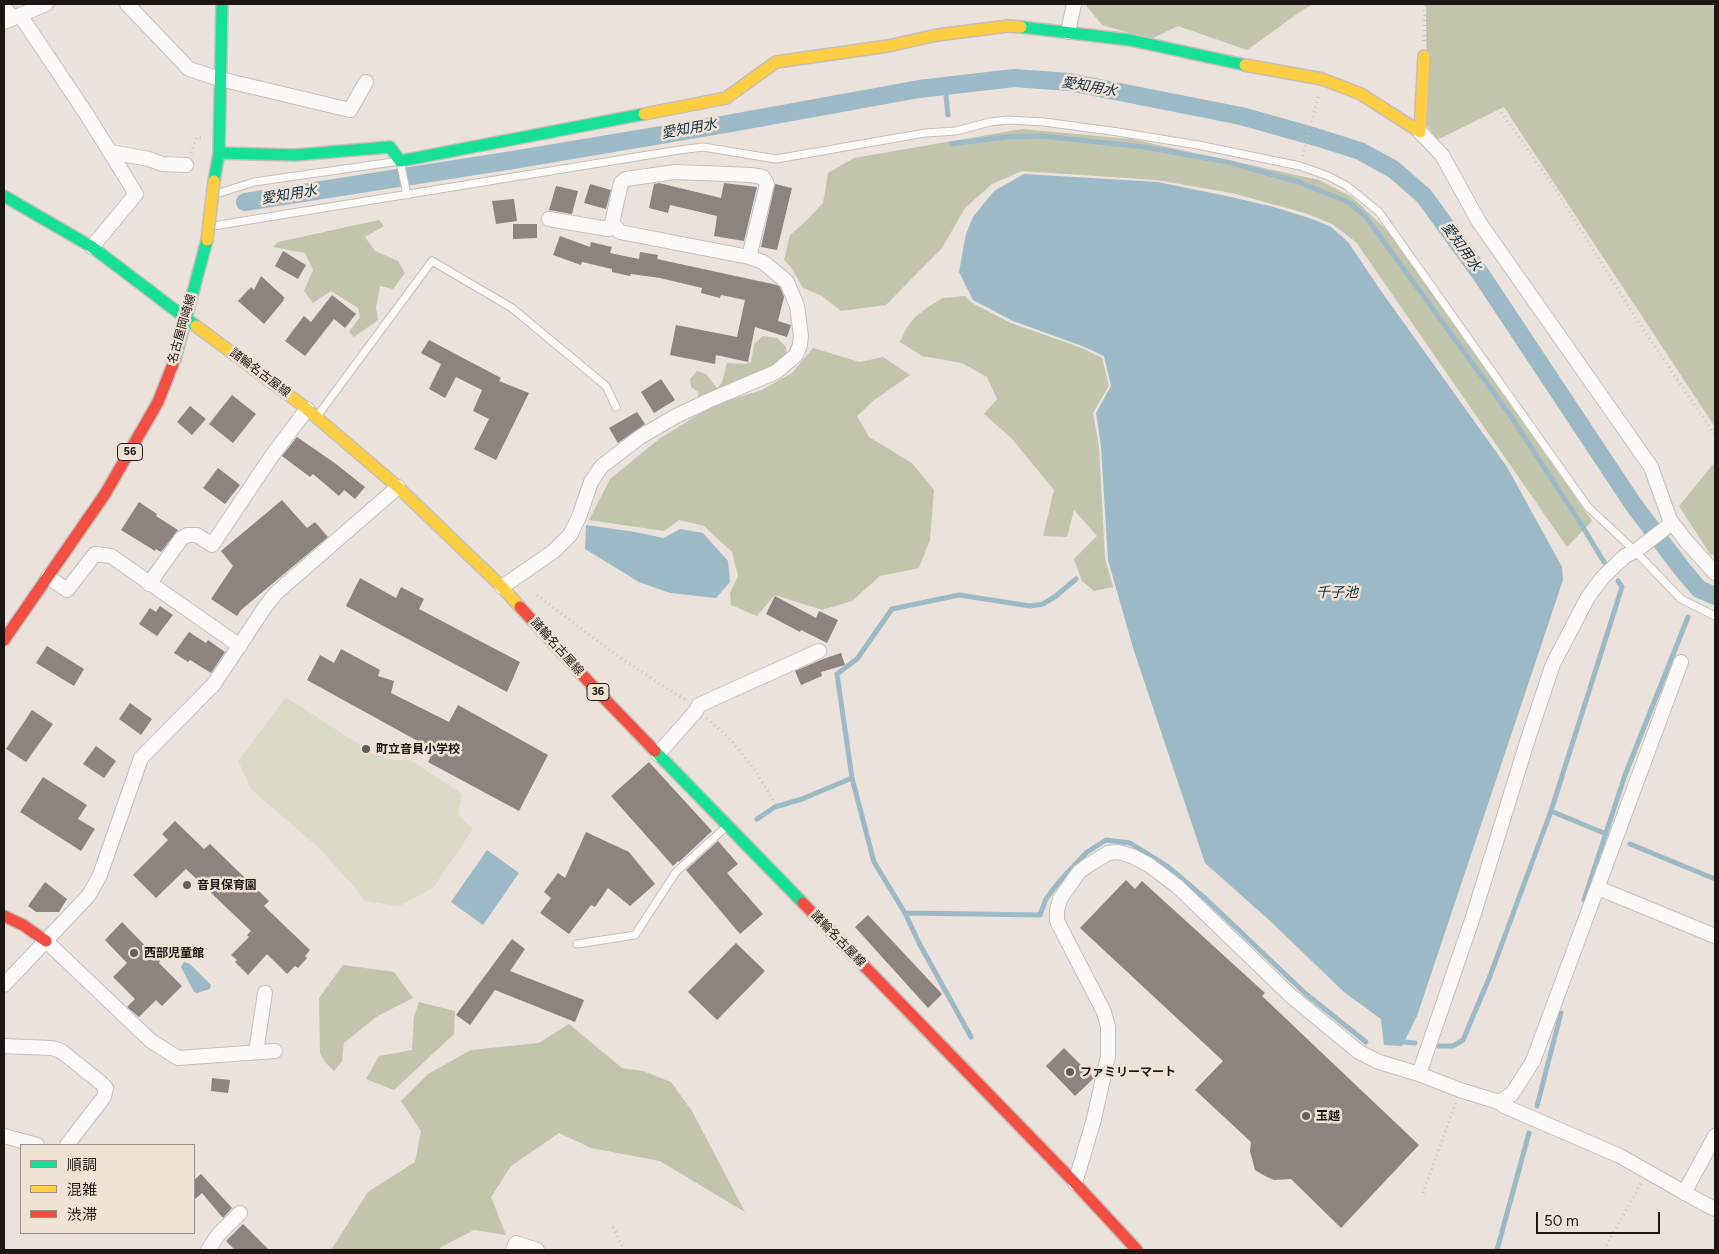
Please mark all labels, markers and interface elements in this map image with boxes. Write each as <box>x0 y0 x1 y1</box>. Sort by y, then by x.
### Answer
water label: 愛知用水 <box>1060 74 1118 100</box>
water label: 愛知用水 <box>660 116 718 142</box>
water label: 愛知用水 <box>260 182 318 208</box>
water label: 愛知用水 <box>1438 219 1484 275</box>
street label: 名古屋岡崎線 <box>165 292 199 366</box>
street label: 諸輪名古屋線 <box>227 346 293 400</box>
road number: 56 <box>118 444 142 461</box>
water label: 千子池 <box>1316 585 1358 601</box>
street label: 諸輪名古屋線 <box>528 615 586 679</box>
road number: 36 <box>587 684 609 700</box>
place label: 町立音貝小学校 <box>376 742 460 756</box>
marker: 町立音貝小学校 <box>360 743 372 755</box>
place label: 音貝保育園 <box>197 878 257 892</box>
marker: 音貝保育園 <box>181 879 193 891</box>
street label: 諸輪名古屋線 <box>808 908 868 970</box>
place label: 西部児童館 <box>144 946 204 960</box>
marker: 西部児童館 <box>128 947 140 959</box>
place label: ファミリーマート <box>1080 1065 1176 1079</box>
marker: ファミリーマート <box>1064 1066 1076 1078</box>
place label: 玉越 <box>1316 1109 1340 1123</box>
marker: 玉越 <box>1300 1110 1312 1122</box>
legend <box>20 1144 195 1234</box>
text: 順調 <box>67 1156 97 1174</box>
text: 混雑 <box>67 1181 97 1199</box>
scale bar <box>1539 1202 1663 1234</box>
text: 渋滞 <box>67 1206 97 1224</box>
text: 50 m <box>1544 1212 1579 1230</box>

